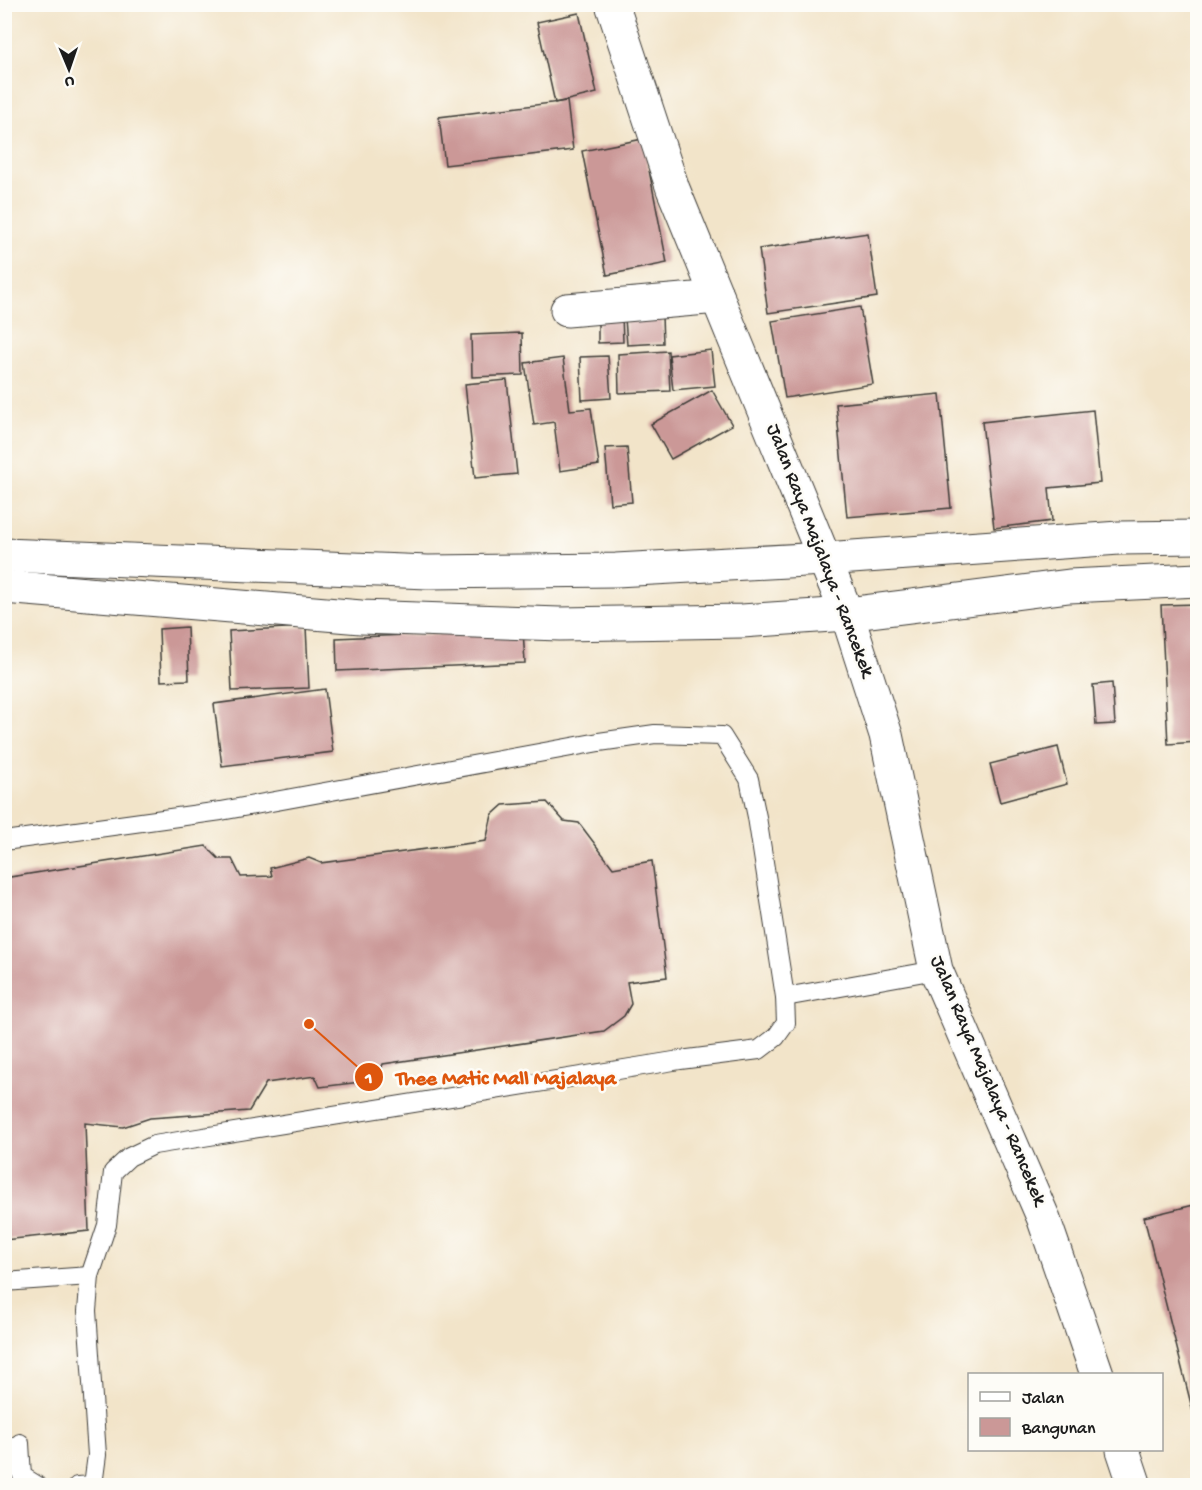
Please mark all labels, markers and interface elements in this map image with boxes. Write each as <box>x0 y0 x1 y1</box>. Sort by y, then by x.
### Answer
north arrow <box>39 39 99 99</box>
text: U <box>64 71 74 90</box>
street label: Jalan Raya Majalaya - Rancekek <box>760 421 879 683</box>
street label: Jalan Raya Majalaya - Rancekek <box>924 953 1051 1211</box>
callout: Thee Matic Mall Majalaya <box>354 1057 628 1096</box>
text: Thee Matic Mall Majalaya <box>394 1068 617 1093</box>
text: 1 <box>364 1069 373 1090</box>
legend <box>968 1373 1163 1451</box>
text: Jalan <box>1022 1389 1064 1410</box>
text: Bangunan <box>1021 1419 1096 1440</box>

